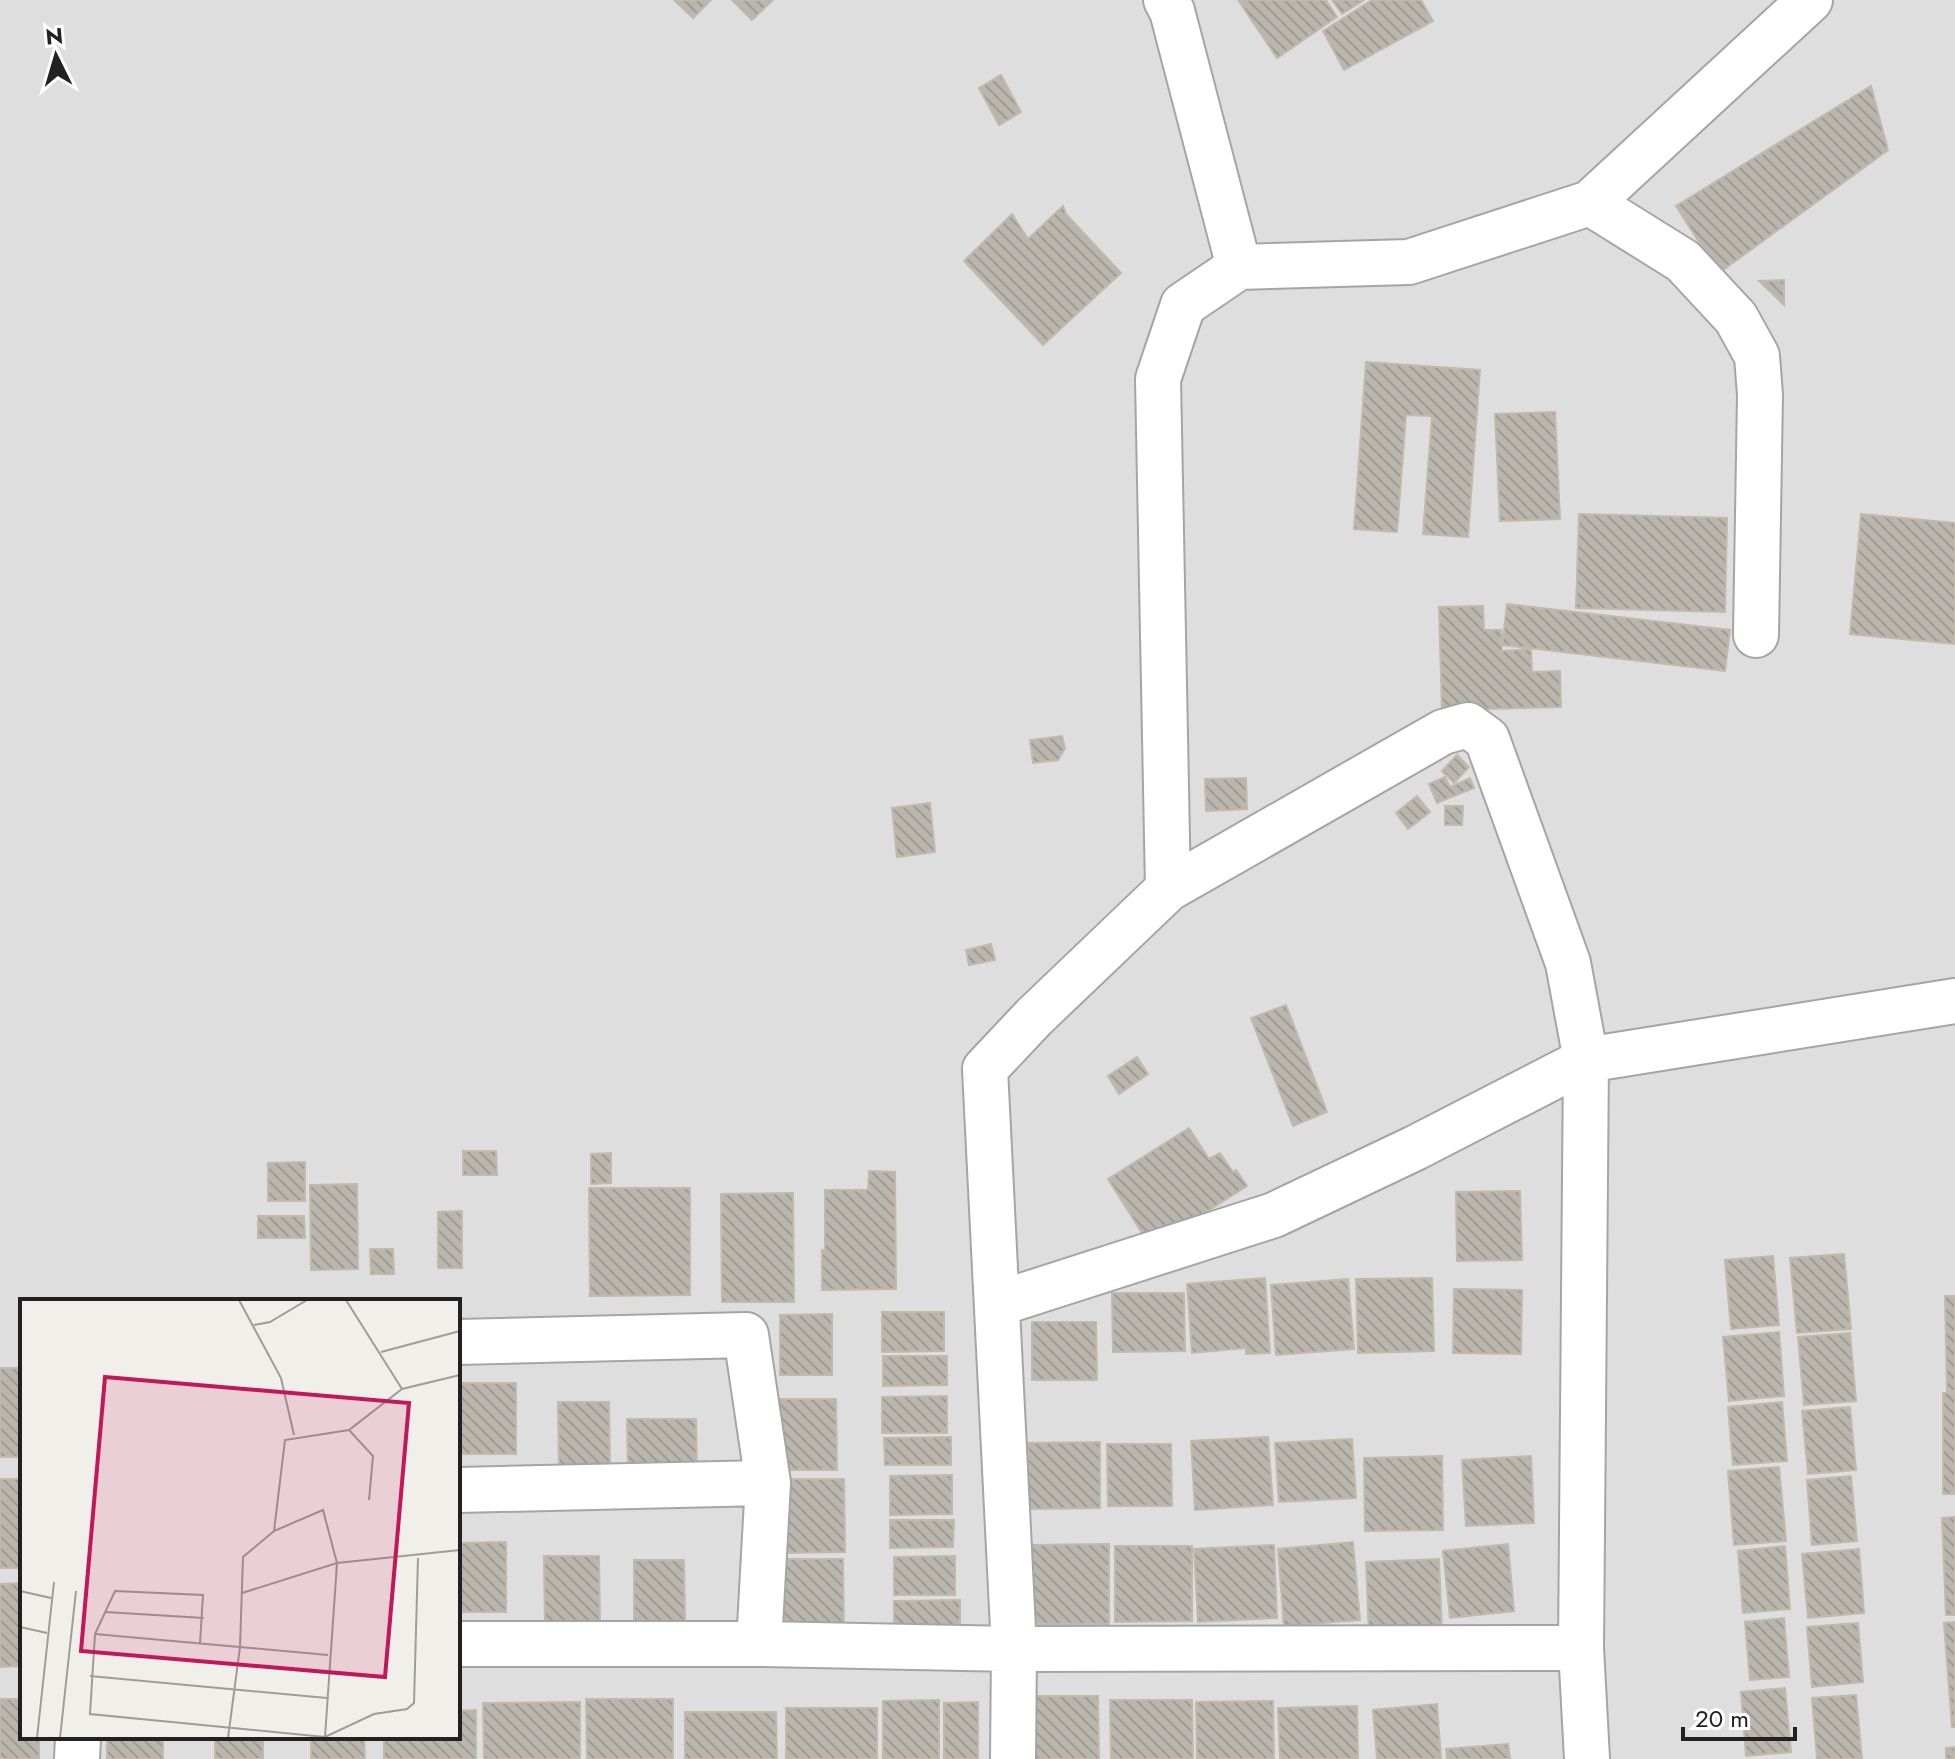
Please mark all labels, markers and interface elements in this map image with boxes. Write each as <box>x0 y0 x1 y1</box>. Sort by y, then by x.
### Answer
north arrow <box>16 16 96 96</box>
text: N <box>44 19 64 53</box>
inset map <box>20 1299 460 1739</box>
scale bar <box>1683 1691 1795 1741</box>
text: 20 m <box>1695 1701 1749 1736</box>

